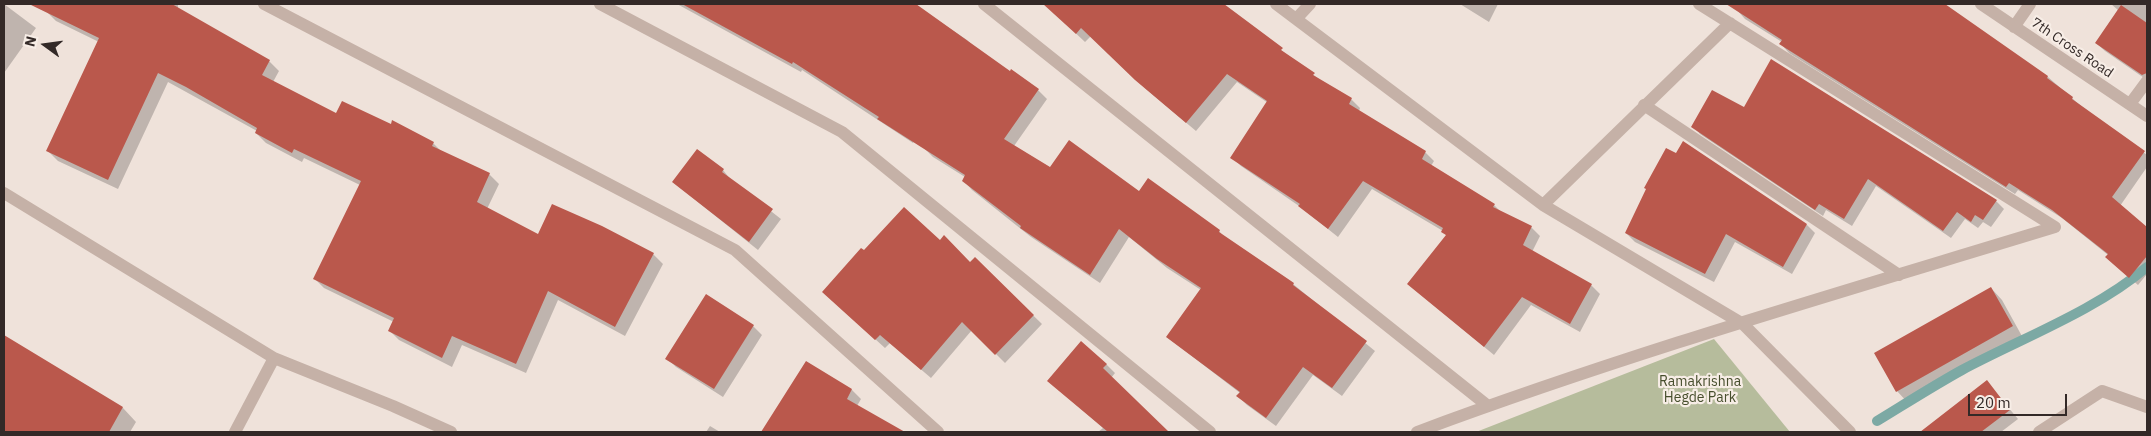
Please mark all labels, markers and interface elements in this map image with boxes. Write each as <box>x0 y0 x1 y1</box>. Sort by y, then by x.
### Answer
street label: 7th Cross Road <box>2028 14 2116 82</box>
north arrow <box>20 20 70 70</box>
text: N <box>20 34 40 48</box>
park label: Ramakrishna Hegde Park <box>1659 374 1741 407</box>
scale bar <box>1971 384 2070 416</box>
text: 20 m <box>1976 393 2011 412</box>

